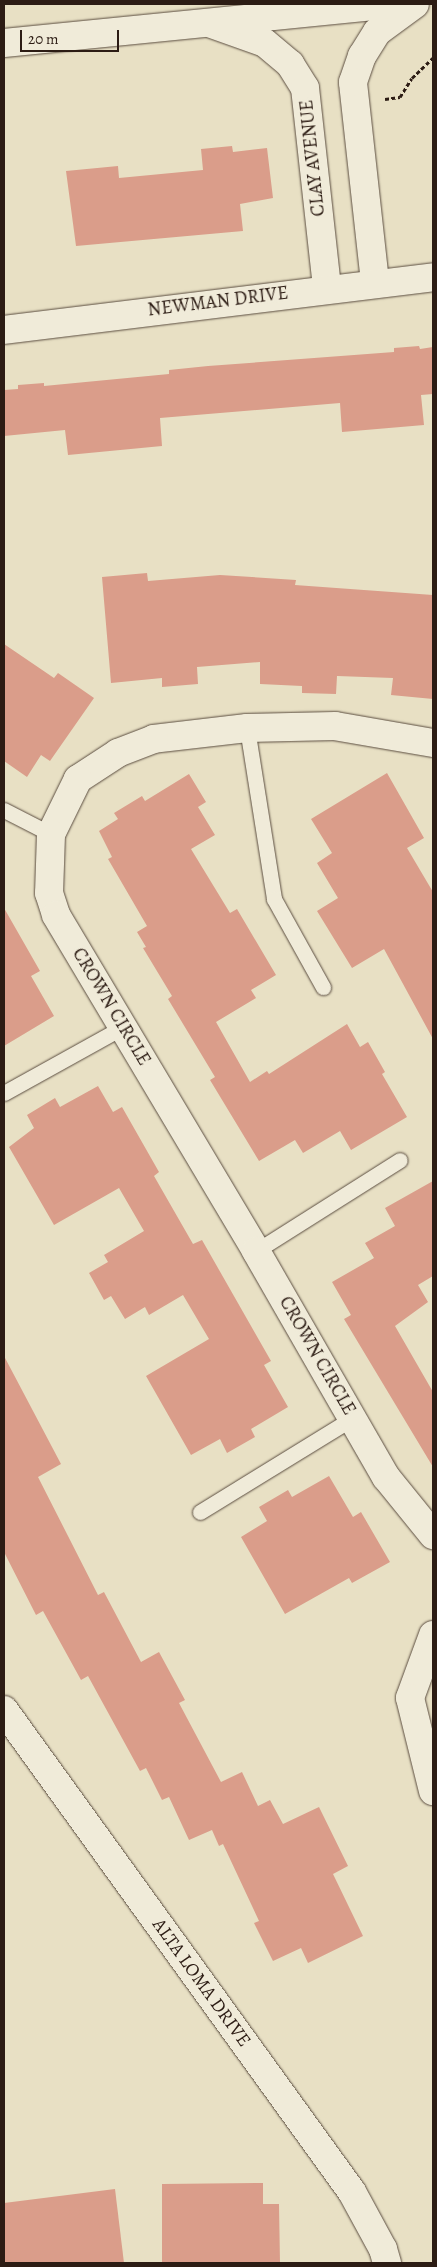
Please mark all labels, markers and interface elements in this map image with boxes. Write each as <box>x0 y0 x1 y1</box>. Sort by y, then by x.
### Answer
scale bar <box>22 20 121 52</box>
text: 20 m <box>28 29 59 49</box>
street label: CLAY AVENUE <box>296 98 330 218</box>
street label: NEWMAN DRIVE <box>146 282 290 322</box>
street label: CROWN CIRCLE <box>67 944 155 1070</box>
street label: CROWN CIRCLE <box>274 1292 360 1420</box>
street label: ALTA LOMA DRIVE <box>147 1914 255 2052</box>

